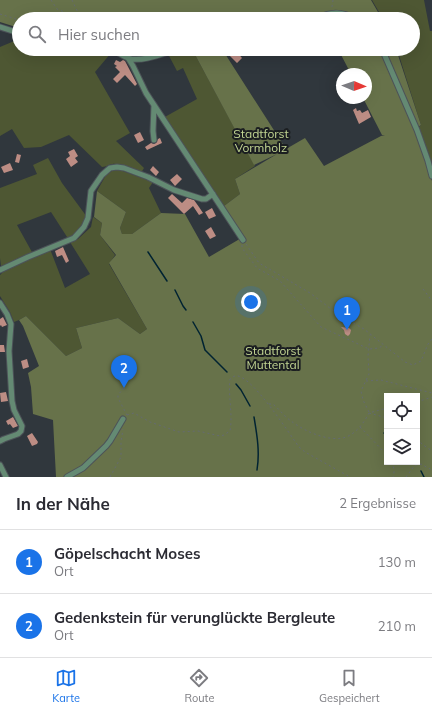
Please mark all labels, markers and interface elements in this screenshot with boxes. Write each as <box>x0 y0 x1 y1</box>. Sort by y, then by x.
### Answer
search box <box>12 12 420 56</box>
icon: search <box>26 23 48 45</box>
text: Hier suchen <box>58 25 140 44</box>
north arrow <box>336 68 372 104</box>
park label: Stadtforst Vormholz <box>233 126 289 155</box>
your location <box>241 292 261 312</box>
pin: 1 <box>334 297 360 330</box>
park label: Stadtforst Muttental <box>245 343 301 372</box>
pin: 2 <box>111 355 137 388</box>
map controls <box>384 393 420 465</box>
button: locate <box>384 393 420 429</box>
button: layers <box>384 429 420 465</box>
text: In der Nähe <box>16 493 110 514</box>
text: 2 Ergebnisse <box>339 495 416 511</box>
text: Göpelschacht Moses <box>54 544 200 563</box>
text: 1 <box>25 554 33 570</box>
text: 130 m <box>378 554 416 570</box>
text: Ort <box>54 563 74 579</box>
text: Gedenkstein für verunglückte Bergleute <box>54 608 335 627</box>
text: 2 <box>25 618 33 634</box>
text: 210 m <box>378 618 416 634</box>
text: Ort <box>54 627 74 643</box>
tab: Karte <box>52 667 80 705</box>
tab: Route <box>185 667 214 705</box>
tab: Gespeichert <box>319 667 380 705</box>

